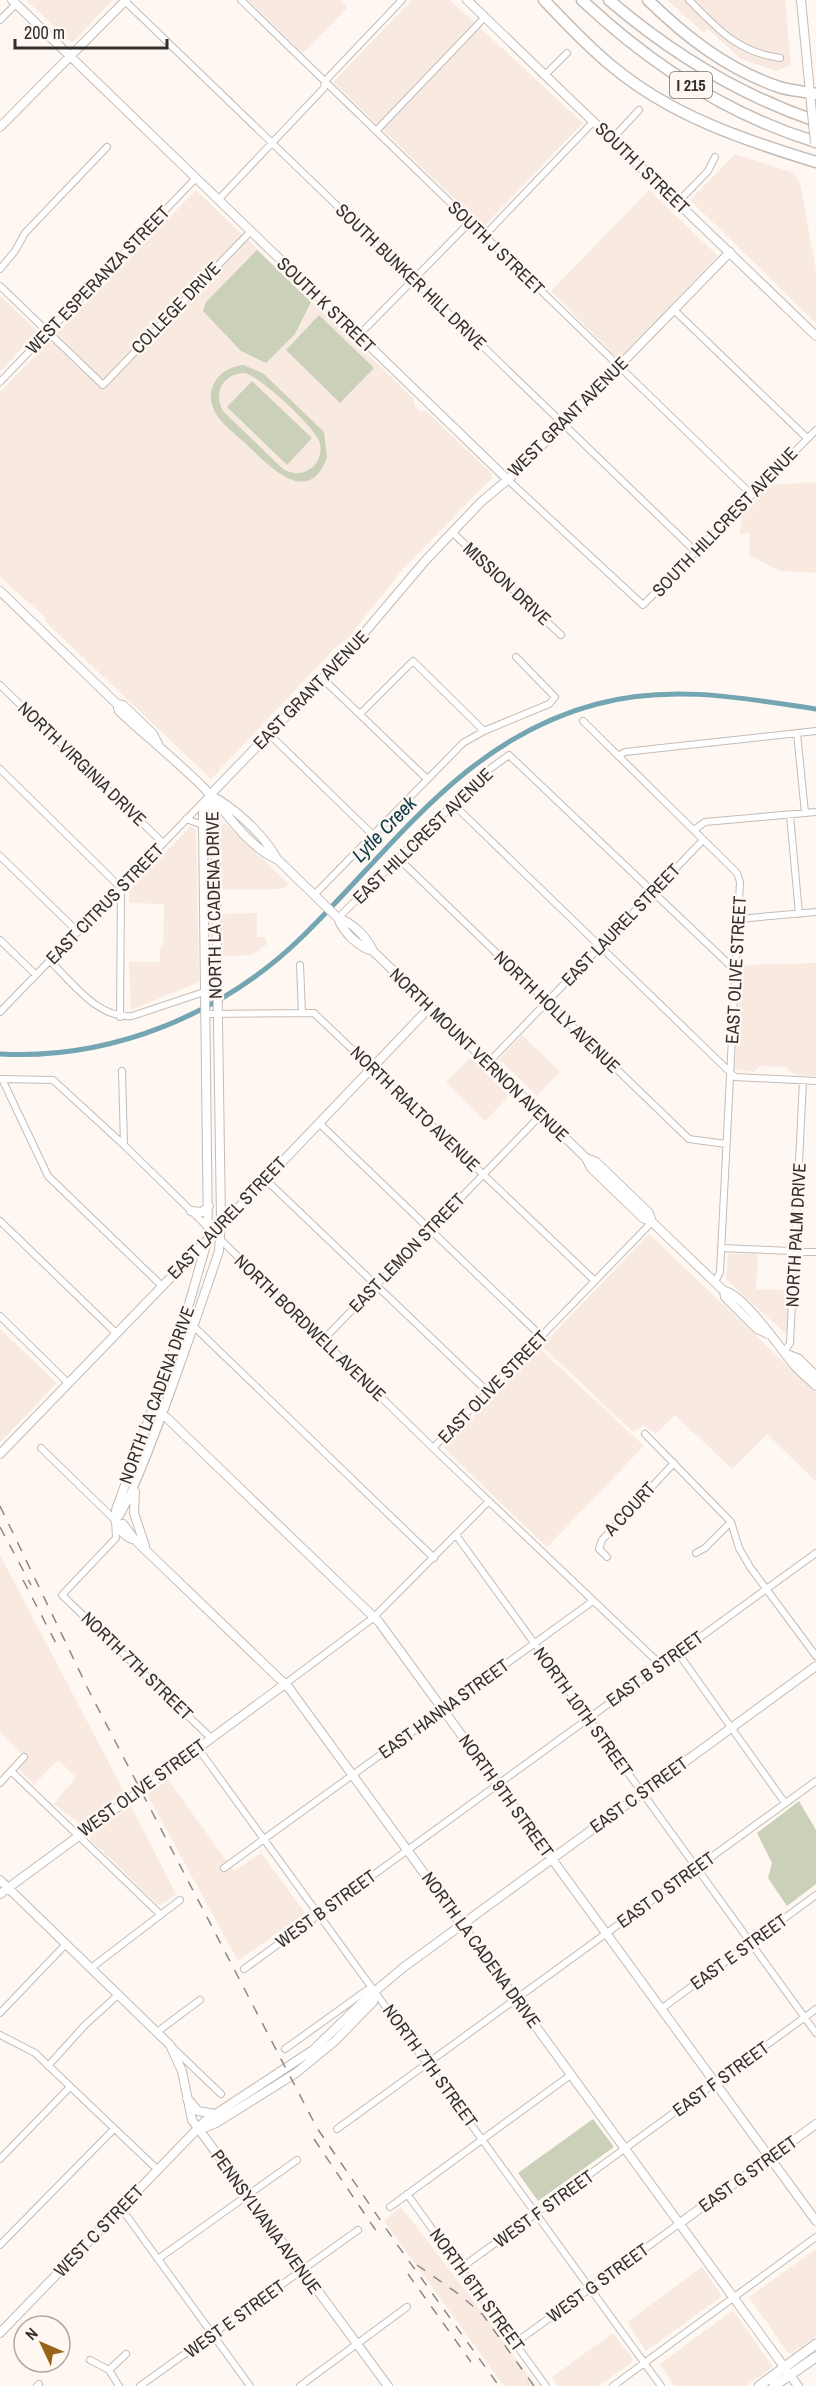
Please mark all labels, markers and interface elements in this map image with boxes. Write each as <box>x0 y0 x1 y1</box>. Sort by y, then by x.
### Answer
scale bar <box>15 12 166 50</box>
text: 200 m <box>24 20 65 45</box>
road number: I 215 <box>670 72 712 98</box>
street label: SOUTH I STREET <box>590 116 695 219</box>
street label: SOUTH J STREET <box>443 195 550 300</box>
street label: SOUTH BUNKER HILL DRIVE <box>330 198 492 356</box>
street label: WEST ESPERANZA STREET <box>20 200 175 359</box>
street label: SOUTH K STREET <box>272 251 381 358</box>
street label: COLLEGE DRIVE <box>125 256 226 359</box>
street label: WEST GRANT AVENUE <box>502 351 633 482</box>
street label: SOUTH HILLCREST AVENUE <box>646 441 803 602</box>
street label: MISSION DRIVE <box>458 536 557 631</box>
street label: EAST GRANT AVENUE <box>247 625 374 755</box>
street label: NORTH VIRGINIA DRIVE <box>13 696 152 832</box>
street label: EAST HILLCREST AVENUE <box>347 762 498 909</box>
water label: Lytle Creek <box>345 789 422 868</box>
street label: NORTH LA CADENA DRIVE <box>199 811 228 999</box>
street label: EAST CITRUS STREET <box>40 838 169 970</box>
street label: EAST LAUREL STREET <box>556 858 686 991</box>
street label: EAST OLIVE STREET <box>719 895 752 1045</box>
street label: NORTH HOLLY AVENUE <box>489 945 626 1078</box>
street label: NORTH MOUNT VERNON AVENUE <box>384 962 574 1147</box>
street label: NORTH RIALTO AVENUE <box>345 1040 486 1177</box>
street label: EAST LAUREL STREET <box>162 1151 292 1284</box>
street label: NORTH PALM DRIVE <box>779 1162 812 1308</box>
street label: EAST LEMON STREET <box>343 1187 470 1318</box>
street label: NORTH BORDWELL AVENUE <box>229 1249 392 1407</box>
street label: NORTH LA CADENA DRIVE <box>113 1302 200 1487</box>
street label: EAST OLIVE STREET <box>432 1325 553 1449</box>
street label: A COURT <box>598 1476 661 1542</box>
street label: NORTH 7TH STREET <box>76 1606 199 1726</box>
street label: EAST B STREET <box>601 1625 708 1712</box>
street label: NORTH 10TH STREET <box>528 1642 639 1782</box>
street label: EAST HANNA STREET <box>373 1653 514 1764</box>
street label: NORTH 9TH STREET <box>453 1729 560 1862</box>
street label: WEST OLIVE STREET <box>73 1733 211 1842</box>
street label: EAST C STREET <box>585 1751 693 1839</box>
street label: EAST D STREET <box>612 1846 720 1934</box>
street label: WEST B STREET <box>270 1864 381 1954</box>
street label: NORTH LA CADENA DRIVE <box>416 1866 547 2033</box>
street label: EAST E STREET <box>685 1908 792 1995</box>
street label: NORTH 7TH STREET <box>377 1999 484 2132</box>
street label: EAST F STREET <box>667 2035 774 2122</box>
street label: EAST G STREET <box>693 2129 802 2218</box>
street label: PENNSYLVANIA AVENUE <box>205 2144 327 2299</box>
street label: WEST F STREET <box>489 2164 599 2253</box>
street label: WEST C STREET <box>48 2179 149 2282</box>
street label: NORTH 6TH STREET <box>424 2223 531 2356</box>
street label: WEST G STREET <box>542 2237 654 2328</box>
street label: WEST E STREET <box>179 2274 290 2364</box>
north arrow <box>12 2314 72 2374</box>
text: N <box>20 2323 42 2345</box>

